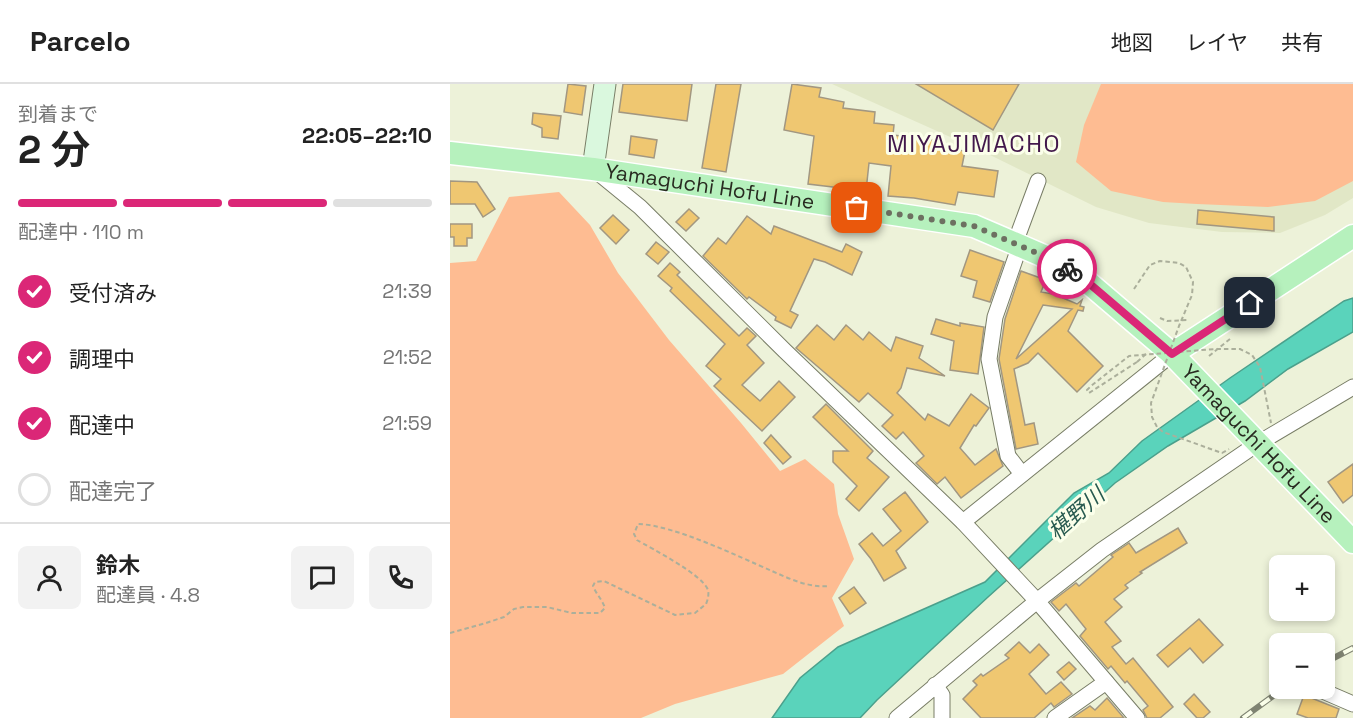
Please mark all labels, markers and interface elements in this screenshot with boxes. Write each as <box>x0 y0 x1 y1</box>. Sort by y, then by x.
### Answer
text: Parcelo <box>30 23 131 59</box>
text: 地図 <box>1111 29 1153 56</box>
text: レイヤ <box>1186 29 1248 56</box>
text: 共有 <box>1281 29 1323 56</box>
text: 到着まで <box>18 101 98 127</box>
text: 22:05–22:10 <box>302 121 432 149</box>
text: 2 分 <box>18 125 90 174</box>
district label: MIYAJIMACHO <box>887 128 1061 159</box>
street label: Yamaguchi Hofu Line <box>603 157 816 215</box>
pin <box>831 182 882 233</box>
icon: bag <box>840 191 873 224</box>
text: 配達中 · 110 m <box>18 219 144 245</box>
courier <box>1037 239 1097 299</box>
icon: bike <box>1051 253 1084 286</box>
icon: check <box>18 275 51 308</box>
pin <box>1224 277 1275 328</box>
text: 21:39 <box>382 278 432 304</box>
text: 受付済み <box>69 279 157 307</box>
icon: home <box>1233 286 1266 319</box>
icon: check <box>18 341 51 374</box>
text: 21:52 <box>383 344 432 370</box>
text: 調理中 <box>69 345 135 373</box>
street label: Yamaguchi Hofu Line <box>1176 358 1342 529</box>
icon: check <box>18 407 51 440</box>
text: 21:59 <box>382 410 432 436</box>
text: 配達中 <box>69 411 135 439</box>
text: 配達完了 <box>69 477 157 505</box>
water label: 椹野川 <box>1042 479 1112 545</box>
button: person <box>18 546 81 609</box>
button: chat <box>291 546 354 609</box>
button: phone <box>369 546 432 609</box>
text: 鈴木 <box>96 551 140 579</box>
map controls <box>1269 555 1335 699</box>
button: + <box>1269 555 1335 621</box>
text: 配達員 · 4.8 <box>96 582 200 608</box>
button: − <box>1269 633 1335 699</box>

